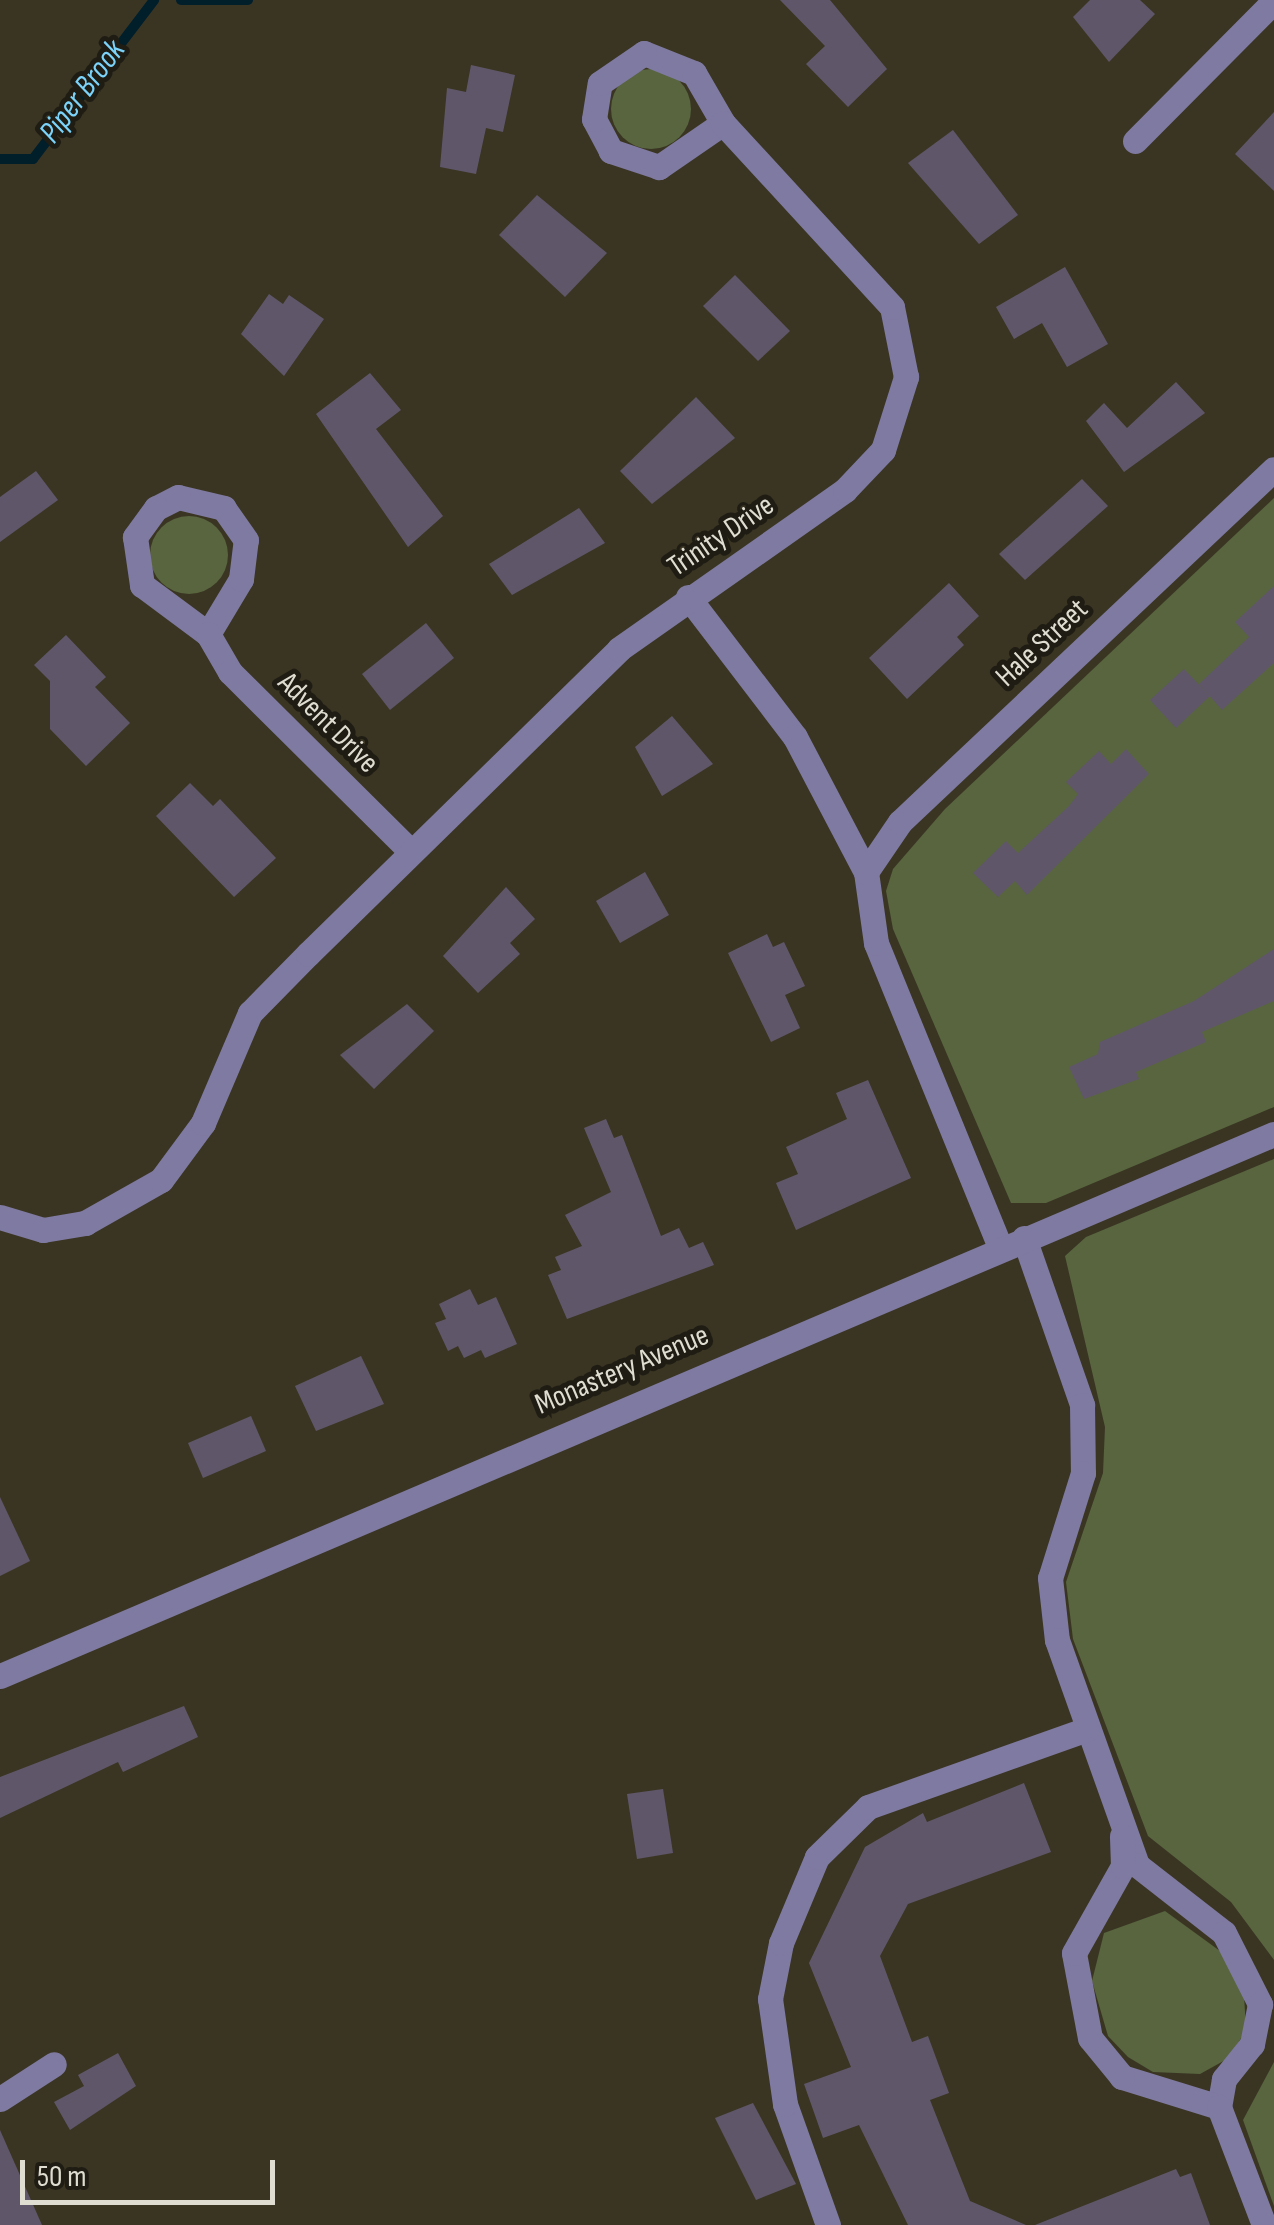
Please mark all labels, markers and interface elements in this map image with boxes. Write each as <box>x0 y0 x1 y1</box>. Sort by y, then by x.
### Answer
water label: Piper Brook <box>32 33 134 151</box>
street label: Trinity Drive <box>661 487 781 585</box>
street label: Hale Street <box>989 591 1095 695</box>
street label: Advent Drive <box>270 665 386 781</box>
street label: Monastery Avenue <box>530 1317 714 1423</box>
scale bar <box>25 2140 280 2202</box>
text: 50 m <box>37 2159 86 2195</box>

